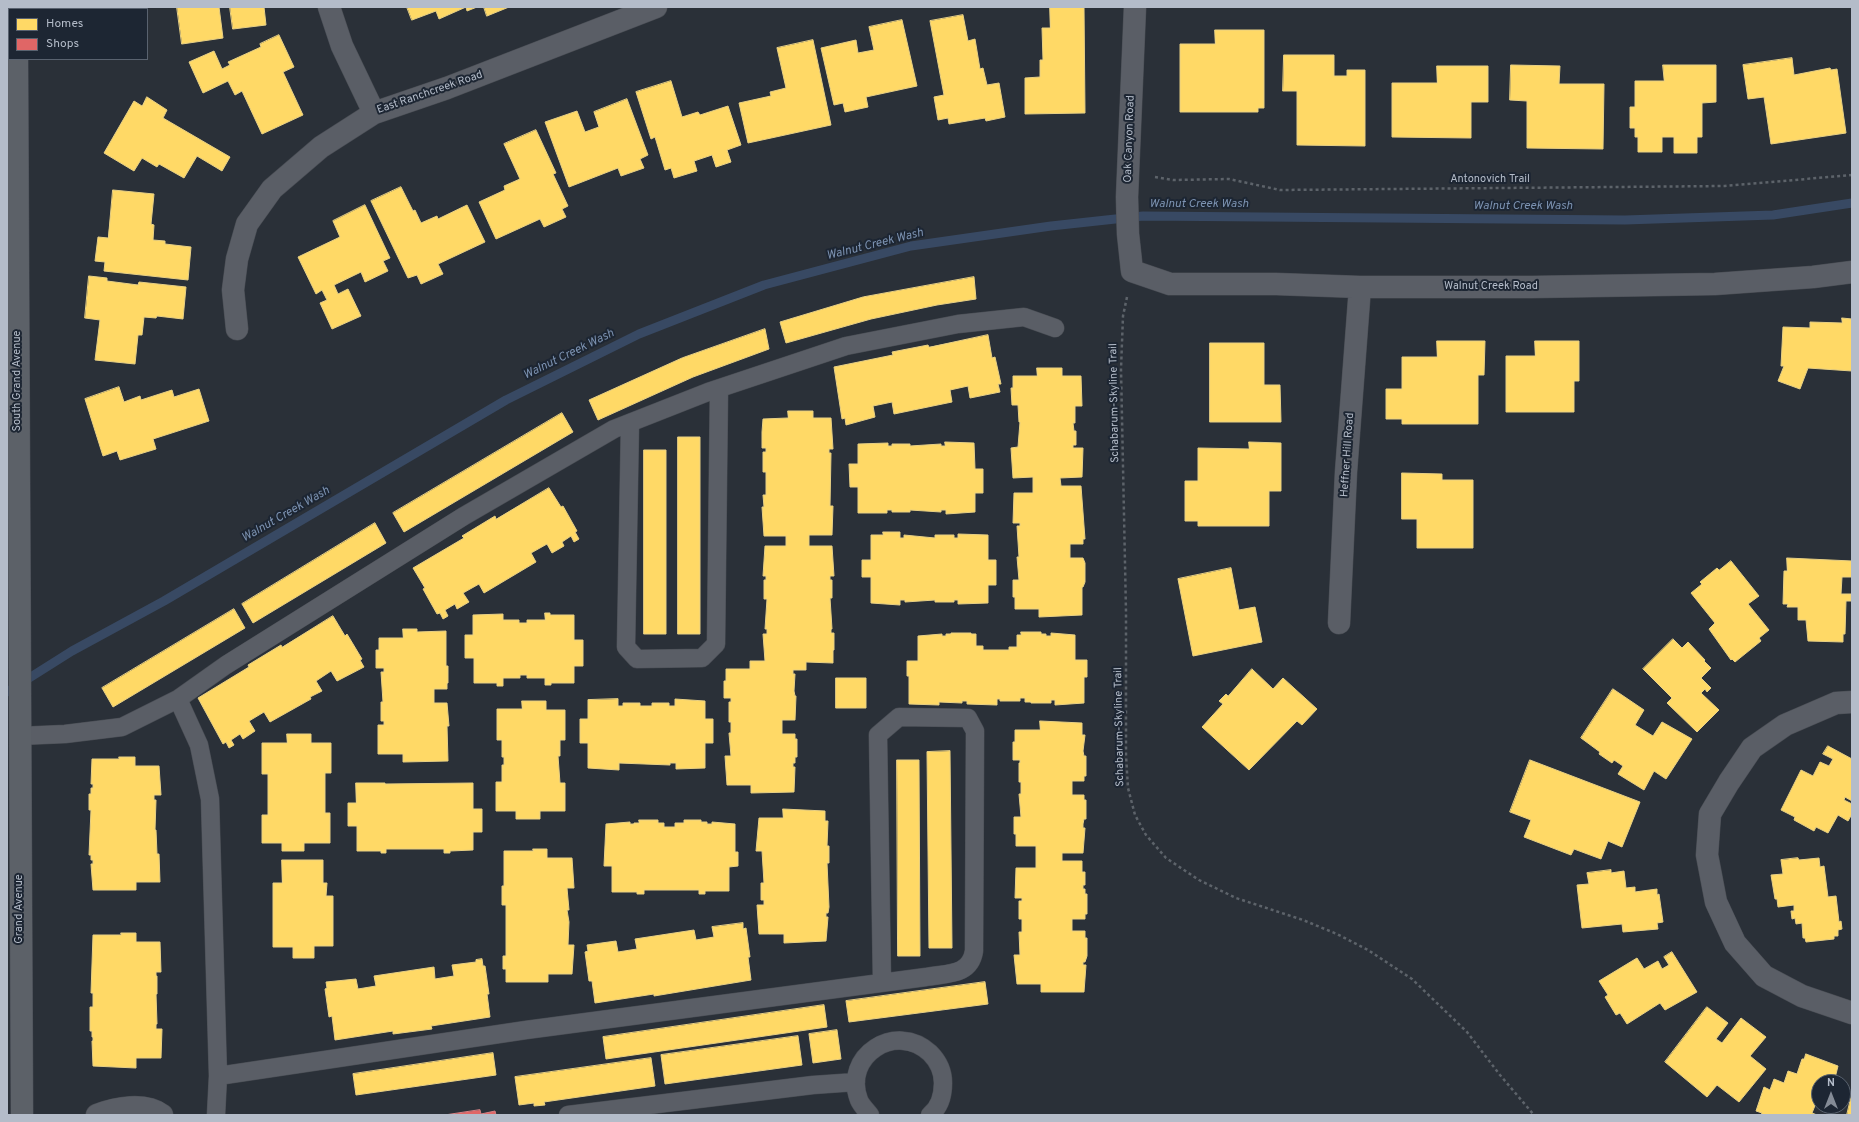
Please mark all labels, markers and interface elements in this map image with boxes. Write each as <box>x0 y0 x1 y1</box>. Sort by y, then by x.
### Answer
legend <box>8 8 148 60</box>
text: Homes <box>46 16 83 32</box>
text: Shops <box>46 36 79 52</box>
street label: East Ranchcreek Road <box>375 69 485 117</box>
street label: Oak Canyon Road <box>1122 95 1138 183</box>
street label: Antonovich Trail <box>1450 173 1530 187</box>
water label: Walnut Creek Wash <box>1149 198 1249 212</box>
water label: Walnut Creek Wash <box>1473 200 1573 214</box>
water label: Walnut Creek Wash <box>825 226 925 264</box>
street label: Walnut Creek Road <box>1444 280 1538 294</box>
water label: Walnut Creek Wash <box>521 327 617 383</box>
street label: South Grand Avenue <box>11 331 25 431</box>
street label: Schabarum-Skyline Trail <box>1107 343 1123 463</box>
street label: Heffner Hill Road <box>1338 412 1358 498</box>
water label: Walnut Creek Wash <box>239 484 333 546</box>
street label: Schabarum-Skyline Trail <box>1112 667 1128 787</box>
street label: Grand Avenue <box>13 874 27 944</box>
north arrow <box>1811 1074 1851 1114</box>
text: N <box>1827 1076 1835 1090</box>

